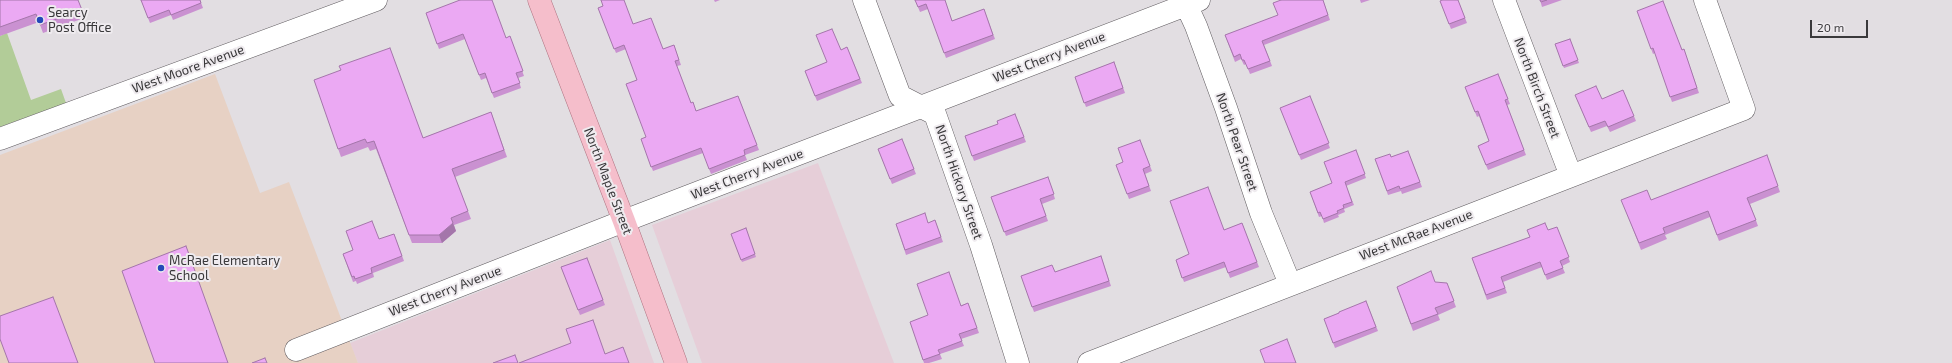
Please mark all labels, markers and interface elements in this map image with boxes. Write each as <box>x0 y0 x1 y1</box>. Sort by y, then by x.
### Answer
place label: Searcy Post Office <box>48 5 111 36</box>
scale bar <box>1812 12 1870 38</box>
marker: Searcy Post Office <box>35 15 45 25</box>
text: 20 m <box>1817 20 1844 34</box>
street label: West Cherry Avenue <box>991 28 1107 86</box>
street label: North Birch Street <box>1511 36 1563 140</box>
street label: West Moore Avenue <box>130 41 246 97</box>
street label: North Pear Street <box>1213 91 1261 193</box>
street label: North Hickory Street <box>932 123 986 241</box>
street label: North Maple Street <box>580 125 636 237</box>
street label: West Cherry Avenue <box>689 145 805 203</box>
street label: West McRae Avenue <box>1357 206 1475 264</box>
place label: McRae Elementary School <box>169 253 280 284</box>
street label: West Cherry Avenue <box>387 262 503 320</box>
marker: McRae Elementary School <box>156 263 166 273</box>

